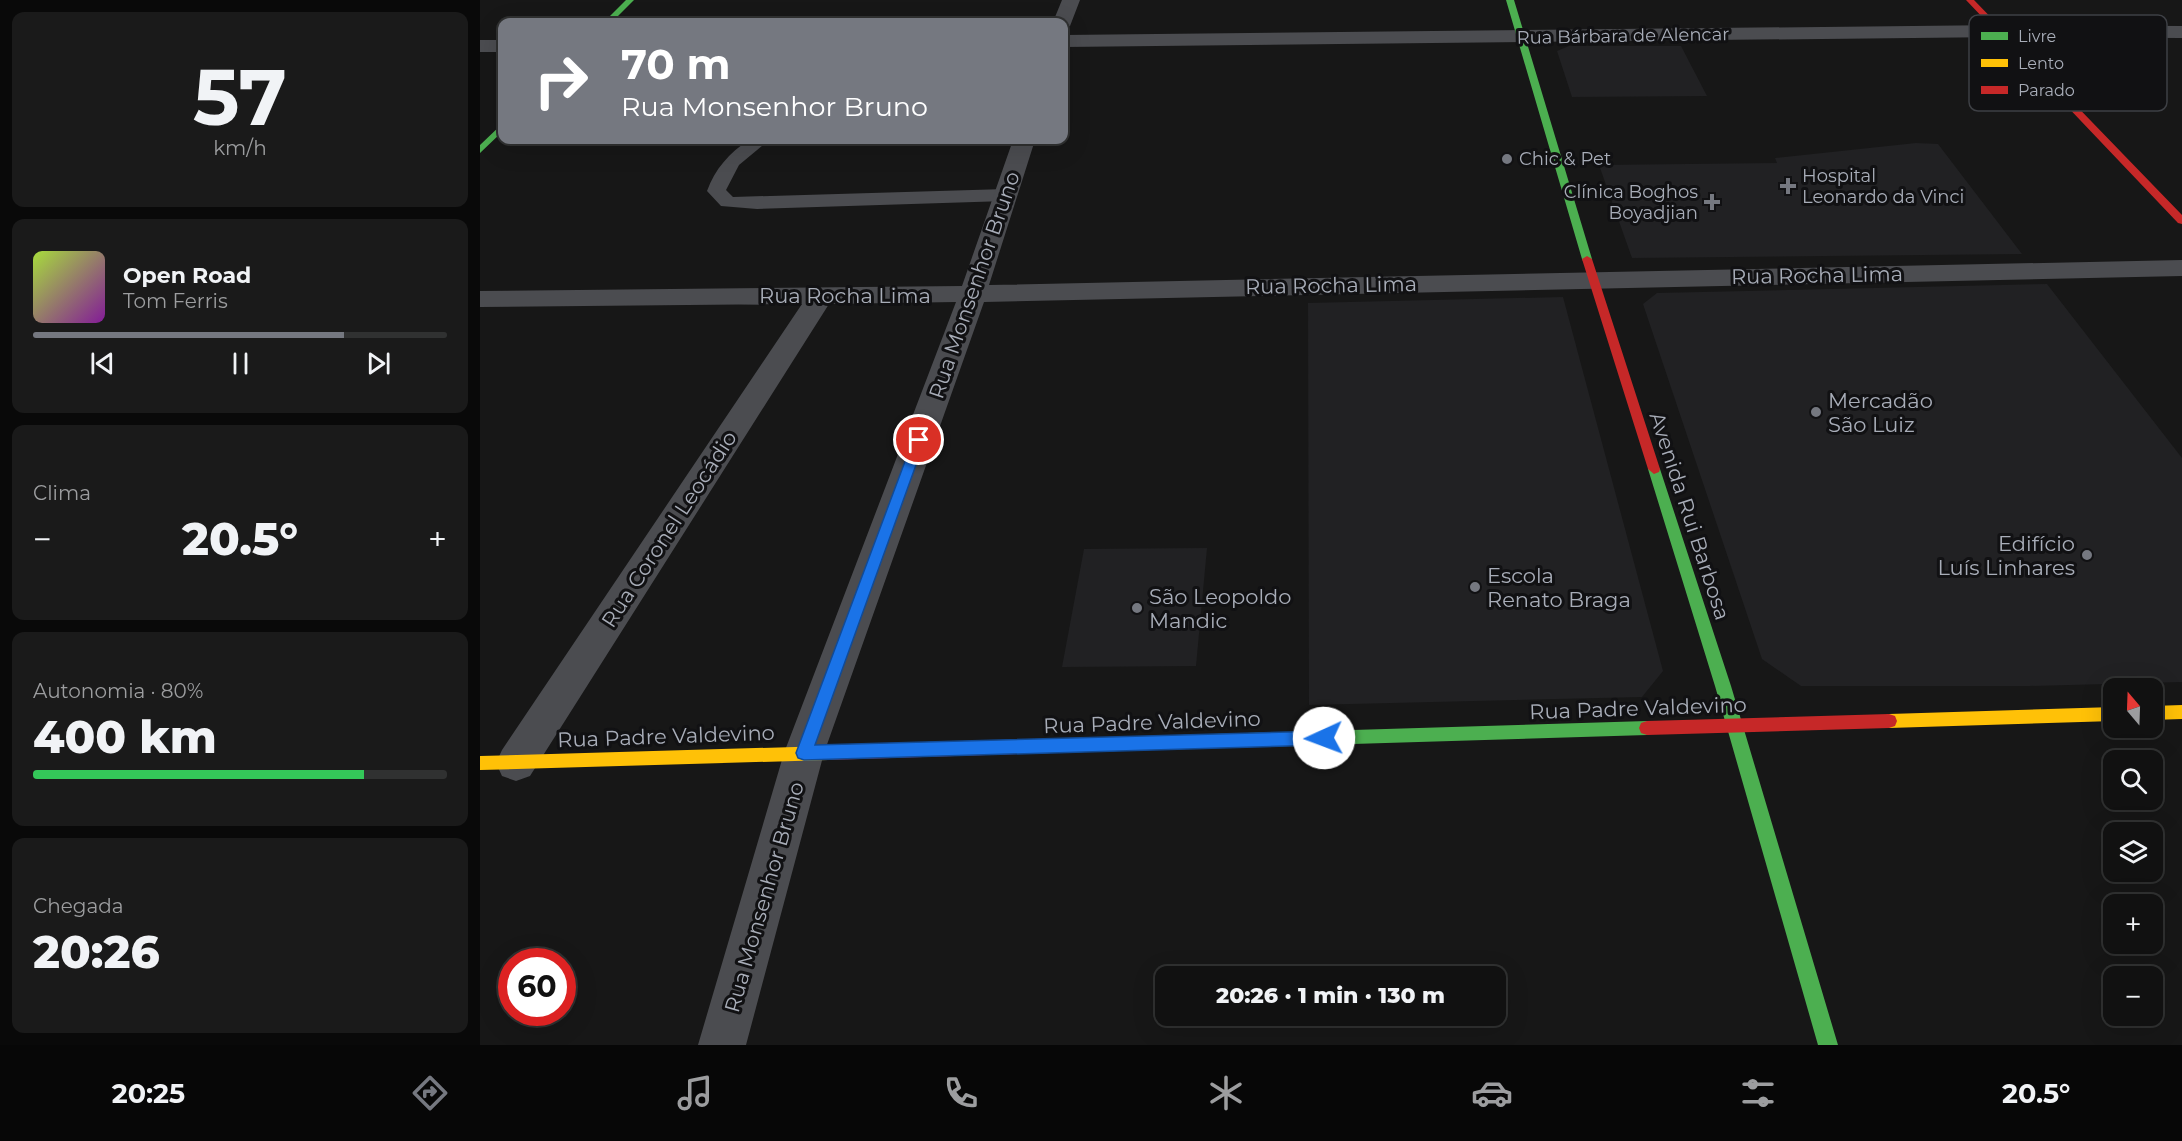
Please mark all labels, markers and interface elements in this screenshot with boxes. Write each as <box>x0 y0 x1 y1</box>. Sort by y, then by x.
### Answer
legend <box>1969 15 2167 111</box>
street label: Rua Bárbara de Alencar <box>1516 23 1730 49</box>
text: Livre <box>2018 27 2056 46</box>
text: 70 m <box>621 38 731 90</box>
icon: right <box>522 42 600 120</box>
text: 57 <box>193 49 287 145</box>
text: Lento <box>2018 54 2064 73</box>
text: Parado <box>2018 81 2075 100</box>
text: Rua Monsenhor Bruno <box>621 90 928 123</box>
text: km/h <box>213 136 267 160</box>
place label: Chic & Pet <box>1519 148 1611 170</box>
marker: Chic & Pet <box>1500 152 1514 166</box>
place label: Hospital Leonardo da Vinci <box>1802 165 1964 208</box>
street label: Rua Monsenhor Bruno <box>923 168 1025 402</box>
marker: Hospital Leonardo da Vinci <box>1779 177 1797 195</box>
place label: Clínica Boghos Boyadjian <box>1564 181 1698 224</box>
marker: Clínica Boghos Boyadjian <box>1703 193 1721 211</box>
street label: Rua Rocha Lima <box>1731 261 1903 289</box>
text: Open Road <box>123 262 251 289</box>
street label: Rua Rocha Lima <box>1245 271 1417 299</box>
street label: Rua Rocha Lima <box>759 283 931 308</box>
text: Tom Ferris <box>123 289 228 313</box>
icon: previous <box>86 347 119 380</box>
icon: pause <box>224 347 257 380</box>
icon: next <box>362 347 395 380</box>
place label: Mercadão São Luiz <box>1828 388 1933 437</box>
marker: Mercadão São Luiz <box>1809 405 1823 419</box>
street label: Avenida Rui Barbosa <box>1645 409 1735 623</box>
pin <box>893 414 944 465</box>
icon: arrive <box>902 423 935 456</box>
street label: Rua Coronel Leocádio <box>596 426 742 632</box>
text: Clima <box>33 481 91 505</box>
text: 20.5° <box>182 511 298 566</box>
text: − <box>33 519 52 559</box>
text: + <box>428 519 447 559</box>
place label: Edifício Luís Linhares <box>1937 531 2075 580</box>
marker: Edifício Luís Linhares <box>2080 548 2094 562</box>
place label: Escola Renato Braga <box>1487 563 1631 612</box>
marker: Escola Renato Braga <box>1468 580 1482 594</box>
place label: São Leopoldo Mandic <box>1149 584 1292 633</box>
marker: São Leopoldo Mandic <box>1130 601 1144 615</box>
north arrow <box>2103 678 2163 738</box>
map controls <box>2103 678 2163 1026</box>
text: Autonomia · 80% <box>33 679 203 703</box>
street label: Rua Padre Valdevino <box>1529 692 1747 724</box>
street label: Rua Padre Valdevino <box>1043 706 1261 738</box>
position arrow <box>1292 706 1356 770</box>
text: 400 km <box>33 709 217 764</box>
street label: Rua Padre Valdevino <box>557 720 775 752</box>
button: search <box>2103 750 2163 810</box>
street label: Rua Monsenhor Bruno <box>719 779 809 1015</box>
button: layers <box>2103 822 2163 882</box>
text: Chegada <box>33 894 124 918</box>
button: + <box>2103 894 2163 954</box>
text: 20:26 <box>33 924 160 979</box>
speed limit sign: 60 <box>498 948 576 1026</box>
button: − <box>2103 966 2163 1026</box>
text: 20:26 · 1 min · 130 m <box>1216 982 1445 1009</box>
icon: directions <box>409 1072 451 1114</box>
icon: music <box>674 1072 716 1114</box>
icon: phone <box>940 1072 982 1114</box>
icon: climate <box>1205 1072 1247 1114</box>
icon: car <box>1471 1072 1513 1114</box>
icon: filters <box>1737 1072 1779 1114</box>
text: 20:25 <box>112 1077 185 1110</box>
text: 20.5° <box>2002 1077 2070 1110</box>

